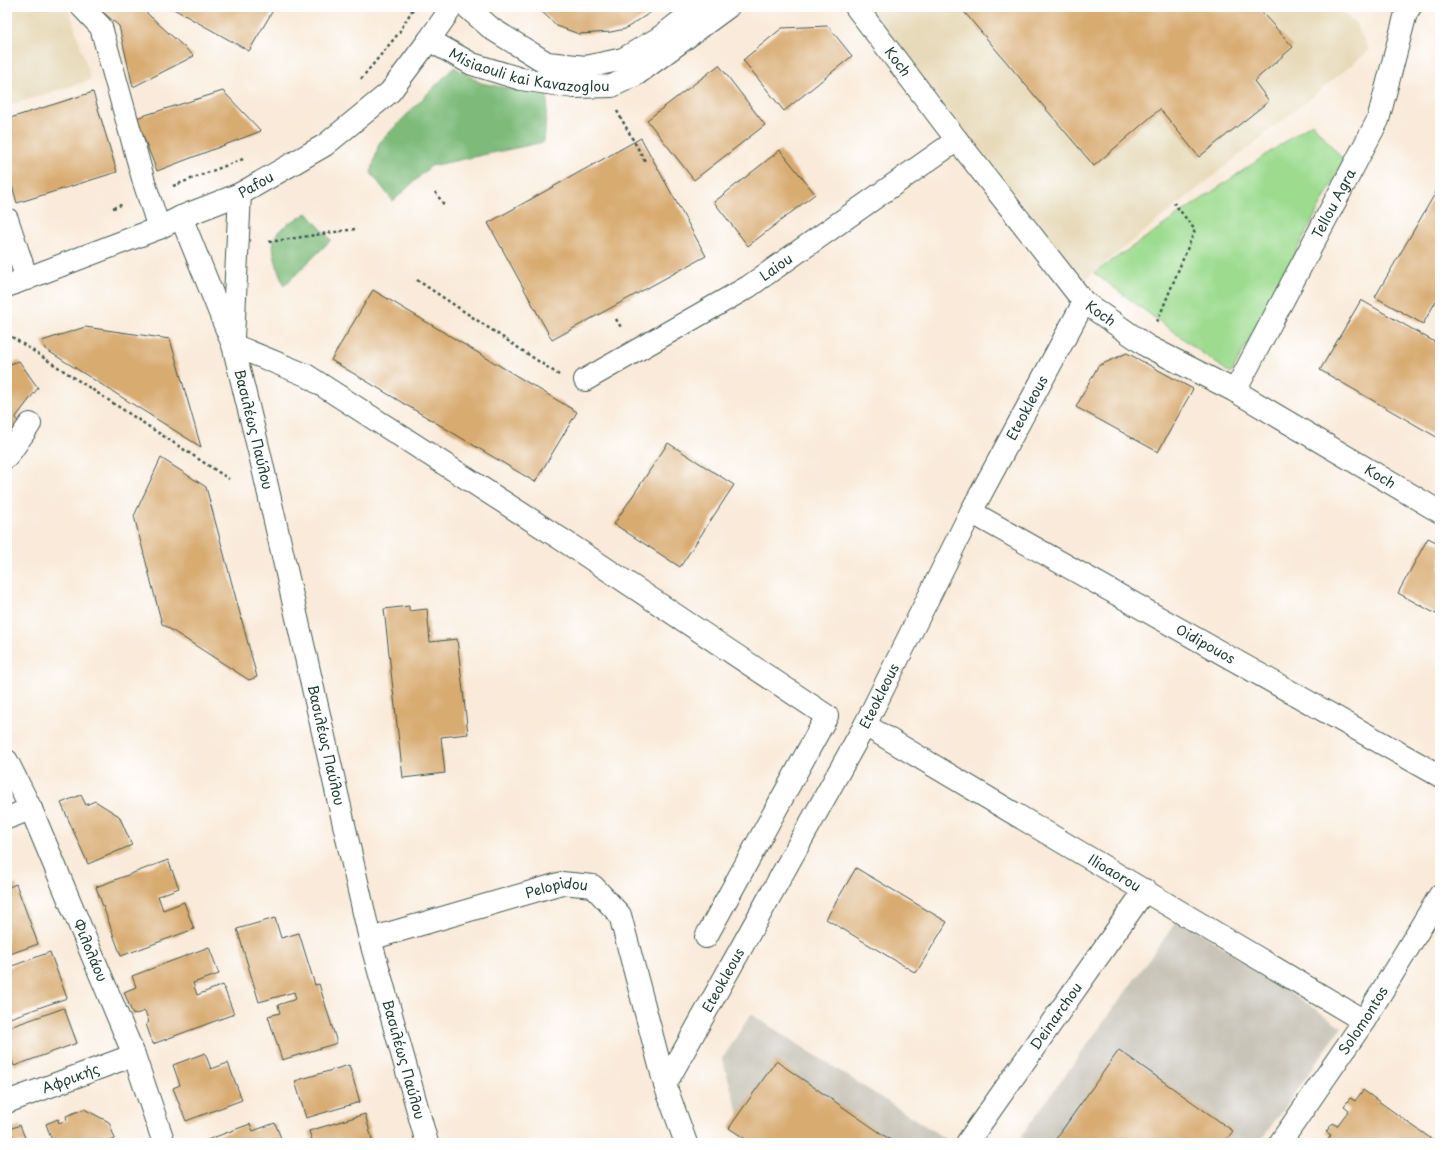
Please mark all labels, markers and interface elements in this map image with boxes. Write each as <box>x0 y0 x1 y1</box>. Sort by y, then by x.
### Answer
street label: Misiaouli kai Kavazoglou <box>445 42 610 97</box>
street label: Koch <box>880 42 916 81</box>
street label: Tellou Agra <box>1306 164 1361 242</box>
street label: Pafou <box>234 166 277 203</box>
street label: Laiou <box>755 248 796 286</box>
street label: Koch <box>1081 295 1120 331</box>
street label: Βασιλέως Παύλου <box>229 367 279 492</box>
street label: Eteokleous <box>1001 371 1053 444</box>
street label: Koch <box>1361 459 1400 494</box>
street label: Oidipouos <box>1172 618 1239 669</box>
street label: Eteokleous <box>854 660 904 732</box>
street label: Βασιλέως Παύλου <box>303 683 350 807</box>
street label: Ilioaorou <box>1084 849 1145 896</box>
street label: Pelopidou <box>523 872 589 903</box>
street label: Φιλολάου <box>68 916 113 985</box>
street label: Eteokleous <box>696 944 749 1016</box>
street label: Deinarchou <box>1025 978 1087 1054</box>
street label: Solomontos <box>1333 982 1393 1059</box>
street label: Βασιλέως Παύλου <box>377 997 431 1122</box>
street label: Αφρικής <box>39 1058 102 1098</box>

